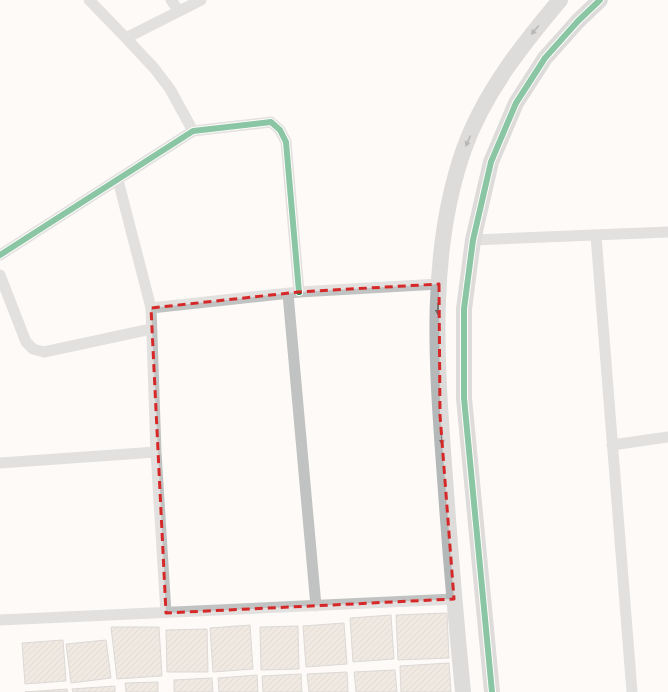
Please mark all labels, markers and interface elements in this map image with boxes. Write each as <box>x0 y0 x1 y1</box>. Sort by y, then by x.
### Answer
one-way arrow <box>531 24 540 35</box>
one-way arrow <box>465 135 471 146</box>
one-way arrow <box>435 303 441 316</box>
one-way arrow <box>438 433 445 445</box>

